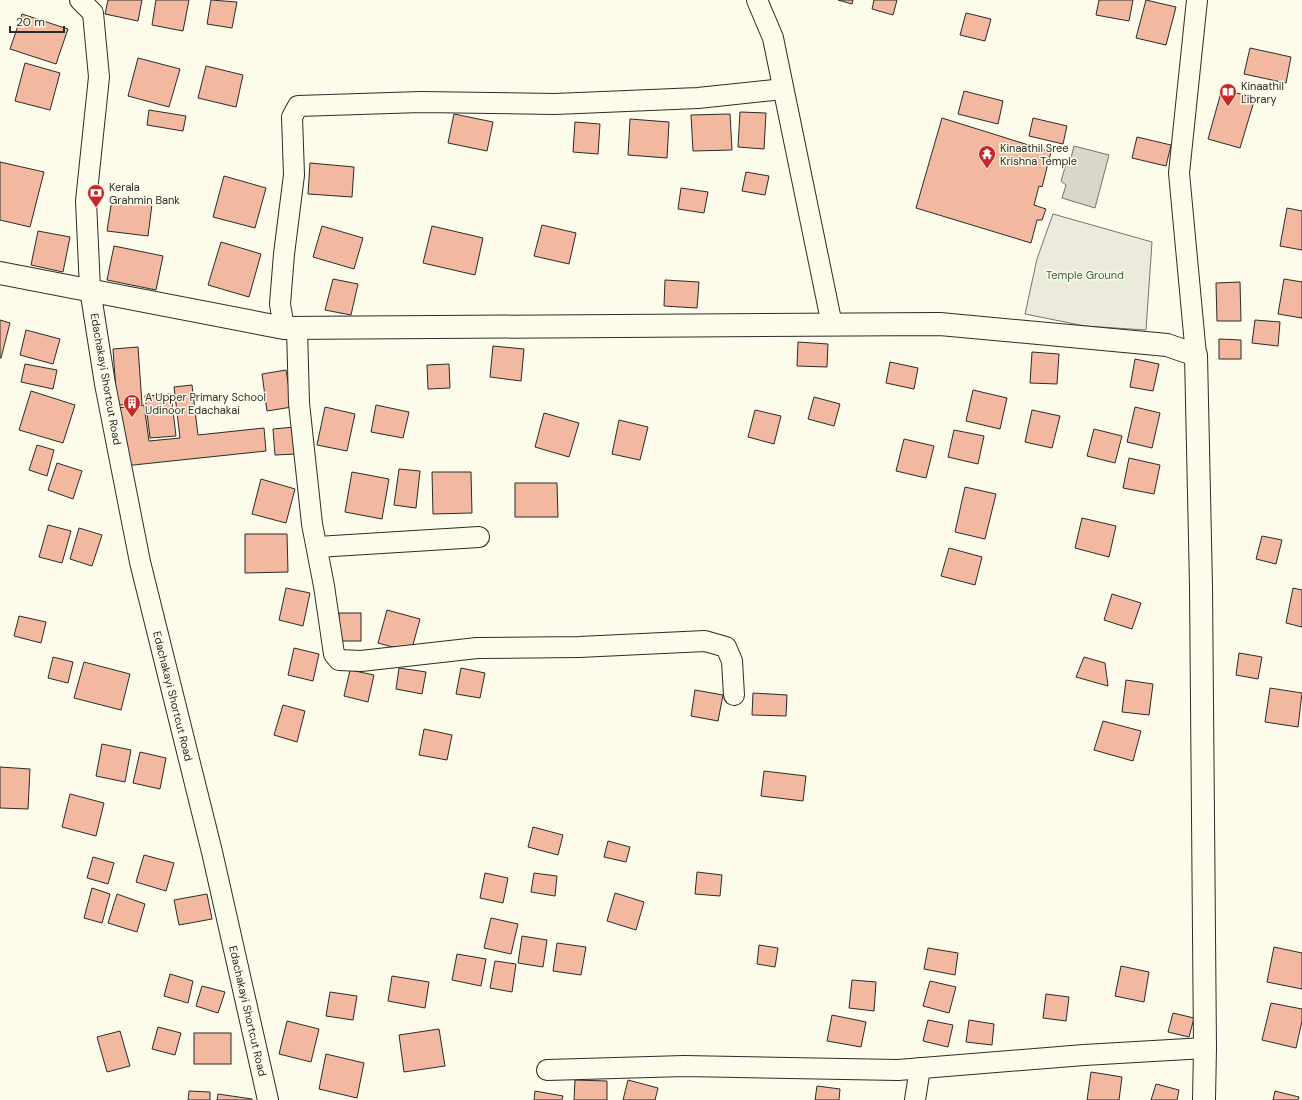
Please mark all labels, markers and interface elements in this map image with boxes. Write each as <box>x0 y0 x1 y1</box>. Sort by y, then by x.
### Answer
scale bar <box>10 8 64 34</box>
text: 20 m <box>16 14 45 30</box>
place label: Kinaathil Library <box>1241 79 1284 106</box>
library icon: Kinaathil Library <box>1218 82 1238 107</box>
place label: Kinaathil Sree Krishna Temple <box>1000 141 1077 168</box>
temple icon: Kinaathil Sree Krishna Temple <box>977 144 997 169</box>
place label: Kerala Grahmin Bank <box>109 180 180 207</box>
bank icon: Kerala Grahmin Bank <box>86 183 106 208</box>
park label: Temple Ground <box>1046 268 1124 282</box>
street label: Edachakayi Shortcut Road <box>88 312 125 446</box>
place label: A Upper Primary School Udinoor Edachakai <box>145 390 266 417</box>
building icon: A Upper Primary School Udinoor Edachakai <box>122 393 142 418</box>
street label: Edachakayi Shortcut Road <box>150 629 196 763</box>
street label: Edachakayi Shortcut Road <box>226 944 270 1078</box>

